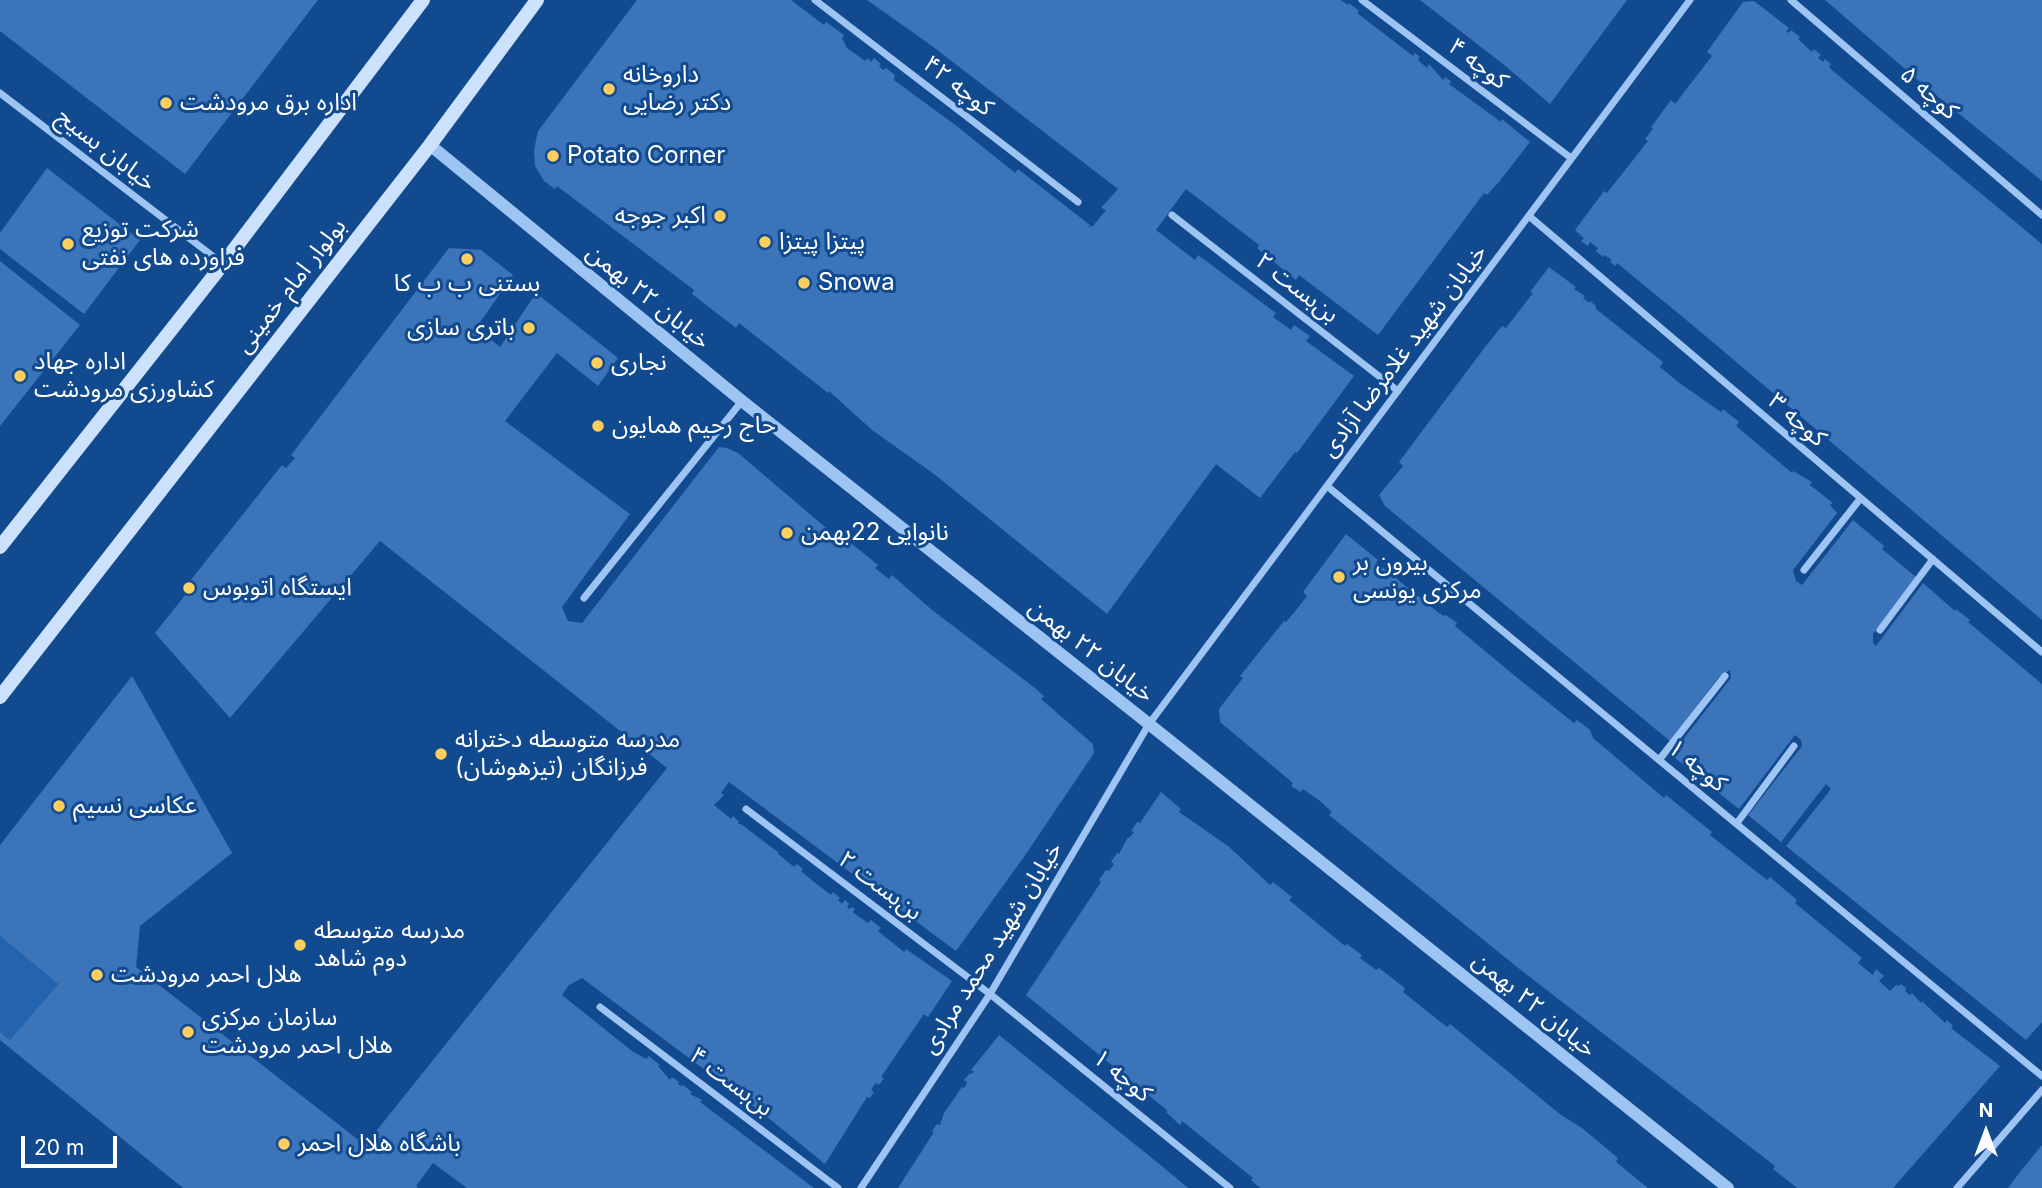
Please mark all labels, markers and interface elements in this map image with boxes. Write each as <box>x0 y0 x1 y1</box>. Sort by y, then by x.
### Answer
street label: کوچه ۴ <box>1442 32 1514 96</box>
street label: کوچه ۴۲ <box>917 50 999 122</box>
street label: کوچه ۵ <box>1894 60 1964 126</box>
place label: داروخانه دکتر رضایی <box>623 61 731 117</box>
marker: داروخانه دکتر رضایی <box>601 81 617 97</box>
place label: اداره برق مرودشت <box>180 89 357 117</box>
marker: اداره برق مرودشت <box>158 95 174 111</box>
street label: خیابان بسیج <box>51 102 161 198</box>
place label: Potato Corner <box>567 142 725 170</box>
marker: Potato Corner <box>545 148 561 164</box>
place label: اکبر جوجه <box>615 202 706 230</box>
marker: اکبر جوجه <box>712 208 728 224</box>
street label: بولوار امام خمینی <box>229 213 353 359</box>
place label: شرکت توزیع فراورده های نفتی <box>82 216 245 272</box>
place label: پیتزا پیتزا <box>779 228 865 256</box>
marker: پیتزا پیتزا <box>757 234 773 250</box>
marker: شرکت توزیع فراورده های نفتی <box>60 236 76 252</box>
street label: خیابان ۲۲ بهمن <box>580 238 716 356</box>
street label: خیابان شهید غلامرضا آزادی <box>1315 239 1493 463</box>
street label: بن‌بست ۲ <box>1250 247 1344 329</box>
marker: بستنی ب ب کا <box>459 251 475 267</box>
place label: Snowa <box>818 269 895 297</box>
place label: بستنی ب ب کا <box>394 270 540 298</box>
marker: Snowa <box>796 275 812 291</box>
place label: باتری سازی <box>407 314 515 342</box>
marker: باتری سازی <box>521 320 537 336</box>
place label: اداره جهاد کشاورزی مرودشت <box>34 348 214 404</box>
place label: نجاری <box>611 349 667 377</box>
marker: نجاری <box>589 355 605 371</box>
marker: اداره جهاد کشاورزی مرودشت <box>12 368 28 384</box>
street label: کوچه ۳ <box>1762 387 1832 453</box>
place label: حاج رحیم همایون <box>612 412 776 440</box>
marker: حاج رحیم همایون <box>590 418 606 434</box>
place label: نانوایی 22بهمن <box>801 519 949 547</box>
marker: نانوایی 22بهمن <box>779 525 795 541</box>
place label: بیرون بر مرکزی یونسی <box>1353 549 1482 605</box>
marker: بیرون بر مرکزی یونسی <box>1331 569 1347 585</box>
place label: ایستگاه اتوبوس <box>203 574 352 602</box>
marker: ایستگاه اتوبوس <box>181 580 197 596</box>
street label: خیابان ۲۲ بهمن <box>1023 593 1159 709</box>
place label: مدرسه متوسطه دخترانه فرزانگان (تیزهوشان) <box>455 726 680 782</box>
street label: کوچه ۱ <box>1662 734 1732 798</box>
marker: مدرسه متوسطه دخترانه فرزانگان (تیزهوشان) <box>433 746 449 762</box>
place label: عکاسی نسیم <box>73 792 197 820</box>
marker: عکاسی نسیم <box>51 798 67 814</box>
street label: خیابان شهید محمد مرادی <box>915 837 1069 1059</box>
street label: بن‌بست ۲ <box>832 845 928 927</box>
place label: مدرسه متوسطه دوم شاهد <box>314 917 465 973</box>
marker: مدرسه متوسطه دوم شاهد <box>292 937 308 953</box>
street label: خیابان ۲۲ بهمن <box>1466 946 1602 1064</box>
place label: هلال احمر مرودشت <box>111 961 302 989</box>
marker: هلال احمر مرودشت <box>89 967 105 983</box>
place label: سازمان مرکزی هلال احمر مرودشت <box>202 1004 393 1060</box>
marker: سازمان مرکزی هلال احمر مرودشت <box>180 1024 196 1040</box>
street label: بن‌بست ۴ <box>683 1041 779 1123</box>
street label: کوچه ۱ <box>1087 1044 1157 1108</box>
north arrow <box>1951 1097 2021 1167</box>
text: N <box>1979 1099 1993 1122</box>
scale bar <box>24 1122 121 1166</box>
place label: باشگاه هلال احمر <box>298 1130 461 1158</box>
text: 20 m <box>34 1135 84 1160</box>
marker: باشگاه هلال احمر <box>276 1136 292 1152</box>

